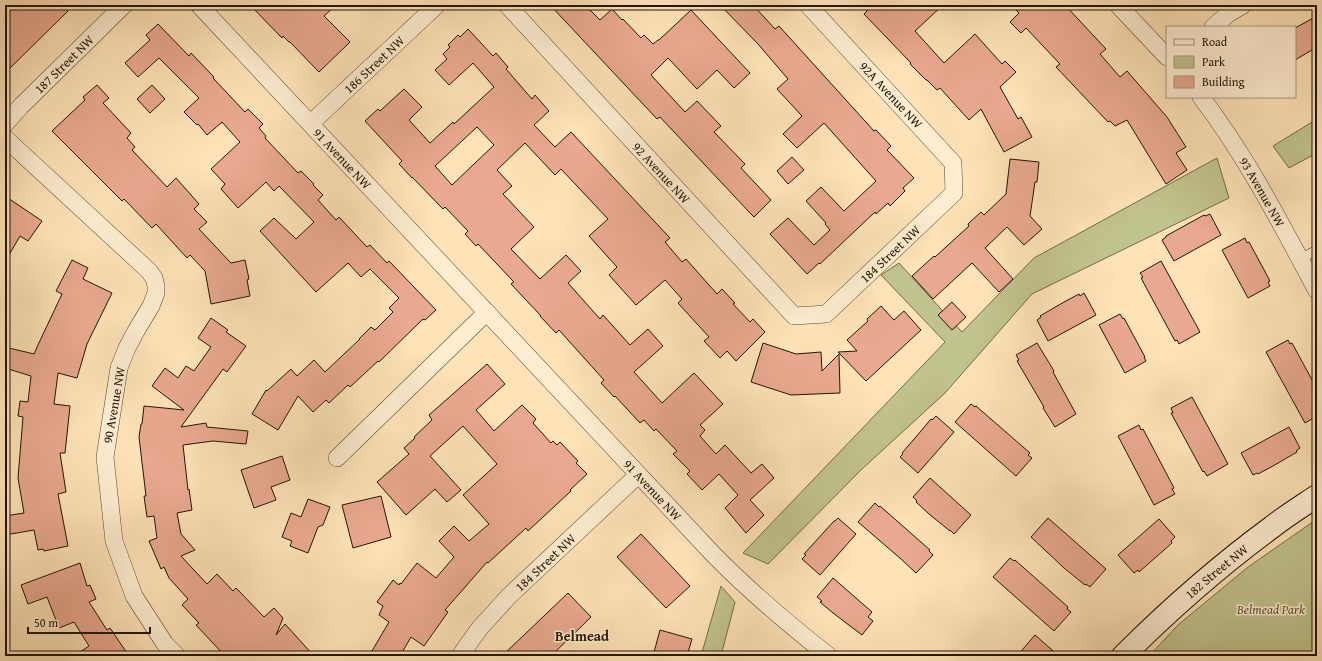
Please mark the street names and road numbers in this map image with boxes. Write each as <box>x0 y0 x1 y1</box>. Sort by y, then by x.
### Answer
street label: 187 Street NW <box>30 30 98 98</box>
street label: 186 Street NW <box>339 31 408 97</box>
street label: 92A Avenue NW <box>855 57 927 133</box>
street label: 91 Avenue NW <box>309 123 376 193</box>
street label: 92 Avenue NW <box>628 138 695 208</box>
street label: 93 Avenue NW <box>1235 153 1290 230</box>
street label: 184 Street NW <box>855 220 924 287</box>
street label: 90 Avenue NW <box>98 365 130 445</box>
street label: 91 Avenue NW <box>619 455 686 525</box>
street label: 184 Street NW <box>510 529 580 595</box>
street label: 182 Street NW <box>1180 539 1252 603</box>

